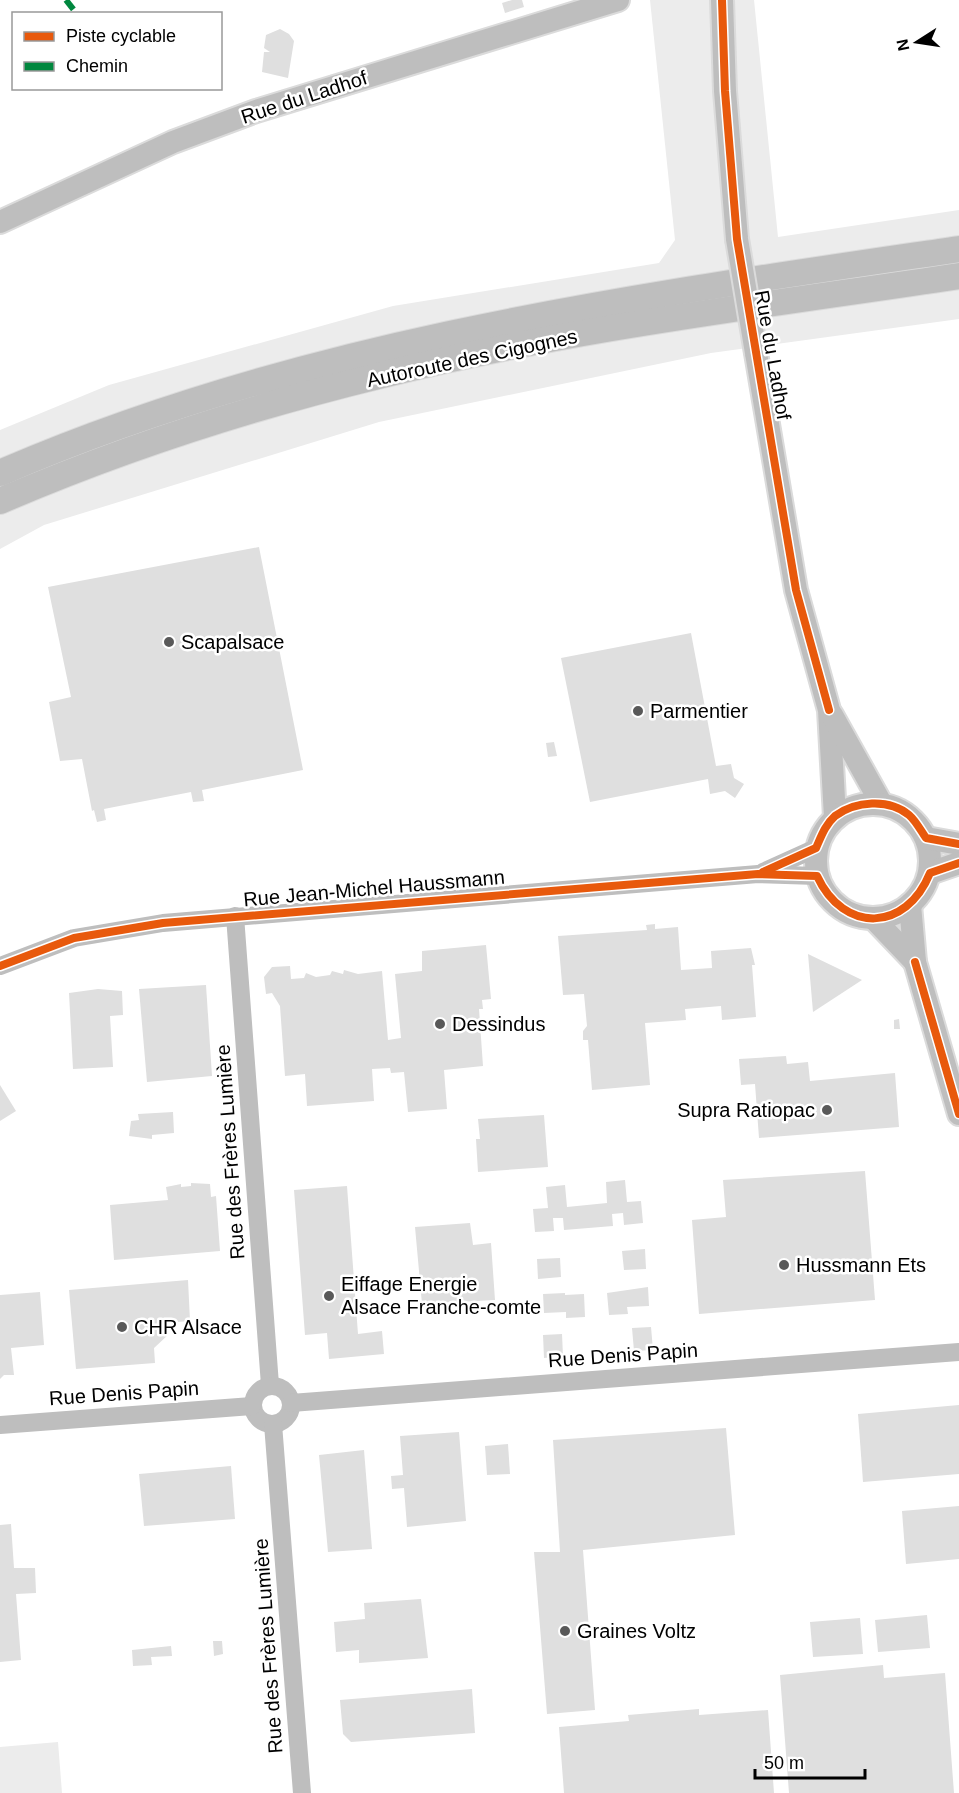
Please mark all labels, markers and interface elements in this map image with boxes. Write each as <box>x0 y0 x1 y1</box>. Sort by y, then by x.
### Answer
legend <box>12 12 222 90</box>
north arrow <box>887 12 947 72</box>
text: Piste cyclable <box>66 26 176 46</box>
text: N <box>893 38 912 52</box>
text: Chemin <box>66 56 128 76</box>
street label: Rue du Ladhof <box>238 66 370 128</box>
street label: Rue du Ladhof <box>751 288 795 422</box>
street label: Autoroute des Cigognes <box>365 325 579 391</box>
place label: Scapalsace <box>181 631 284 653</box>
marker: Scapalsace <box>162 635 176 649</box>
place label: Parmentier <box>650 700 748 722</box>
marker: Parmentier <box>631 704 645 718</box>
street label: Rue Jean-Michel Haussmann <box>242 866 506 910</box>
place label: Dessindus <box>452 1013 545 1035</box>
marker: Dessindus <box>433 1017 447 1031</box>
street label: Rue des Frères Lumière <box>212 1044 248 1260</box>
place label: Supra Ratiopac <box>677 1099 815 1121</box>
marker: Supra Ratiopac <box>820 1103 834 1117</box>
place label: Hussmann Ets <box>796 1254 926 1276</box>
marker: Hussmann Ets <box>777 1258 791 1272</box>
place label: Eiffage Energie Alsace Franche-comte <box>341 1273 541 1318</box>
marker: Eiffage Energie Alsace Franche-comte <box>322 1289 336 1303</box>
place label: CHR Alsace <box>134 1316 242 1338</box>
marker: CHR Alsace <box>115 1320 129 1334</box>
street label: Rue Denis Papin <box>547 1339 699 1371</box>
street label: Rue Denis Papin <box>48 1377 200 1409</box>
street label: Rue des Frères Lumière <box>250 1538 286 1754</box>
place label: Graines Voltz <box>577 1620 696 1642</box>
marker: Graines Voltz <box>558 1624 572 1638</box>
scale bar <box>755 1742 864 1780</box>
text: 50 m <box>764 1753 804 1773</box>

